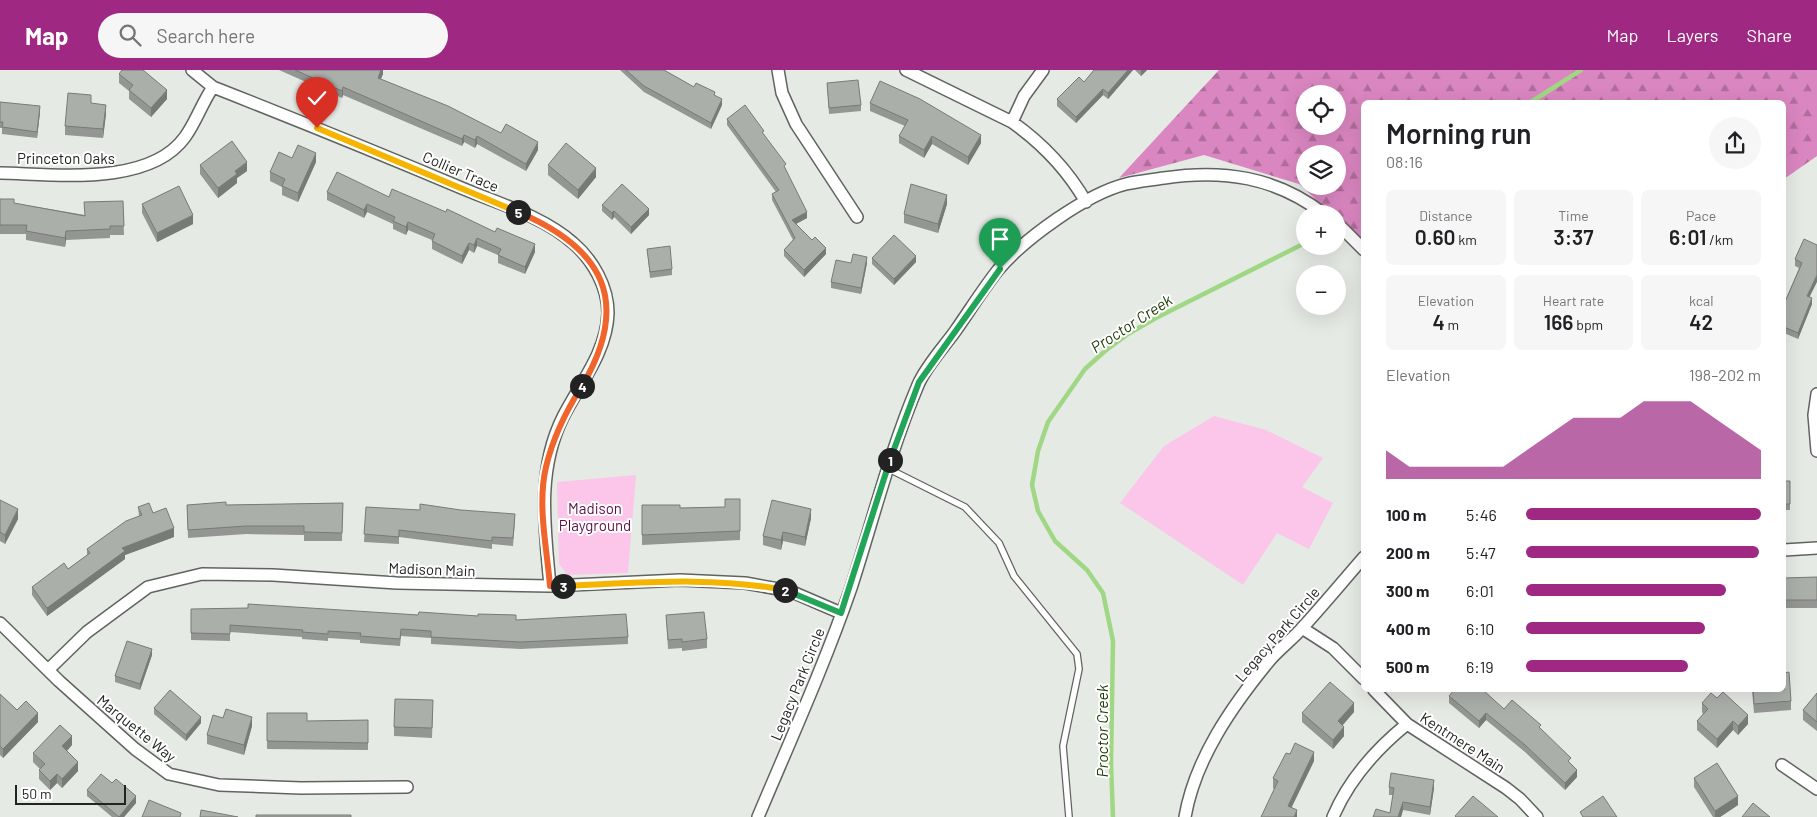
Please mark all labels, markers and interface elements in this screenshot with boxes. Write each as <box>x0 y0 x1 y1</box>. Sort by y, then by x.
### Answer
search box <box>98 13 448 58</box>
text: Map <box>25 21 68 50</box>
icon: search <box>116 21 144 49</box>
text: Search here <box>156 24 255 47</box>
text: Map <box>1606 24 1638 46</box>
text: Layers <box>1666 24 1719 46</box>
text: Share <box>1747 24 1792 46</box>
pin <box>296 77 338 128</box>
icon: check <box>303 84 331 112</box>
map controls <box>1296 85 1346 315</box>
button: locate <box>1296 85 1346 135</box>
text: Morning run <box>1386 116 1532 150</box>
button: share <box>1709 117 1761 169</box>
button: layers <box>1296 145 1346 195</box>
street label: Collier Trace <box>420 147 502 195</box>
street label: Princeton Oaks <box>17 149 115 167</box>
text: 08:16 <box>1386 152 1423 171</box>
pin: 5 <box>506 200 530 224</box>
text: 5 <box>515 204 522 221</box>
button: + <box>1296 205 1346 255</box>
text: Distance <box>1419 207 1473 224</box>
text: Time <box>1558 207 1589 224</box>
text: Pace <box>1686 207 1716 224</box>
pin <box>979 218 1021 269</box>
text: 0.60 <box>1415 224 1455 249</box>
text: 3:37 <box>1553 224 1594 249</box>
text: 6:01 <box>1669 224 1706 249</box>
icon: arrive <box>986 225 1014 253</box>
text: km <box>1455 231 1477 248</box>
text: /km <box>1706 231 1733 248</box>
button: − <box>1296 265 1346 315</box>
water label: Proctor Creek <box>1087 290 1175 356</box>
text: Elevation <box>1418 292 1474 309</box>
text: Heart rate <box>1543 292 1604 309</box>
text: kcal <box>1689 292 1713 309</box>
text: 4 <box>1432 309 1445 334</box>
text: 166 <box>1544 309 1573 334</box>
text: 42 <box>1689 309 1713 334</box>
text: m <box>1445 316 1459 333</box>
text: bpm <box>1573 316 1603 333</box>
text: Elevation <box>1386 365 1450 384</box>
text: 198–202 m <box>1689 365 1761 384</box>
pin: 4 <box>570 374 594 398</box>
text: 4 <box>578 378 587 395</box>
pin: 1 <box>878 448 902 472</box>
text: 1 <box>888 452 893 469</box>
park label: Madison Playground <box>559 499 631 534</box>
text: 100 m <box>1386 505 1426 524</box>
text: 5:46 <box>1466 505 1497 524</box>
text: 200 m <box>1386 543 1430 562</box>
text: 5:47 <box>1466 543 1496 562</box>
street label: Madison Main <box>388 558 476 580</box>
pin: 3 <box>550 574 576 598</box>
text: 3 <box>560 578 567 595</box>
pin: 2 <box>772 578 798 602</box>
text: 300 m <box>1386 581 1429 600</box>
text: 6:01 <box>1466 581 1494 600</box>
text: 2 <box>782 582 789 599</box>
street label: Legacy Park Circle <box>1231 583 1323 685</box>
text: 400 m <box>1386 619 1430 638</box>
text: 6:10 <box>1466 619 1494 638</box>
street label: Legacy Park Circle <box>766 625 828 743</box>
text: 500 m <box>1386 657 1429 676</box>
text: 6:19 <box>1466 657 1494 676</box>
water label: Proctor Creek <box>1092 684 1111 778</box>
street label: Marquette Way <box>94 691 180 765</box>
street label: Kentmere Main <box>1417 708 1509 776</box>
scale bar <box>15 782 126 805</box>
text: 50 m <box>22 785 51 802</box>

